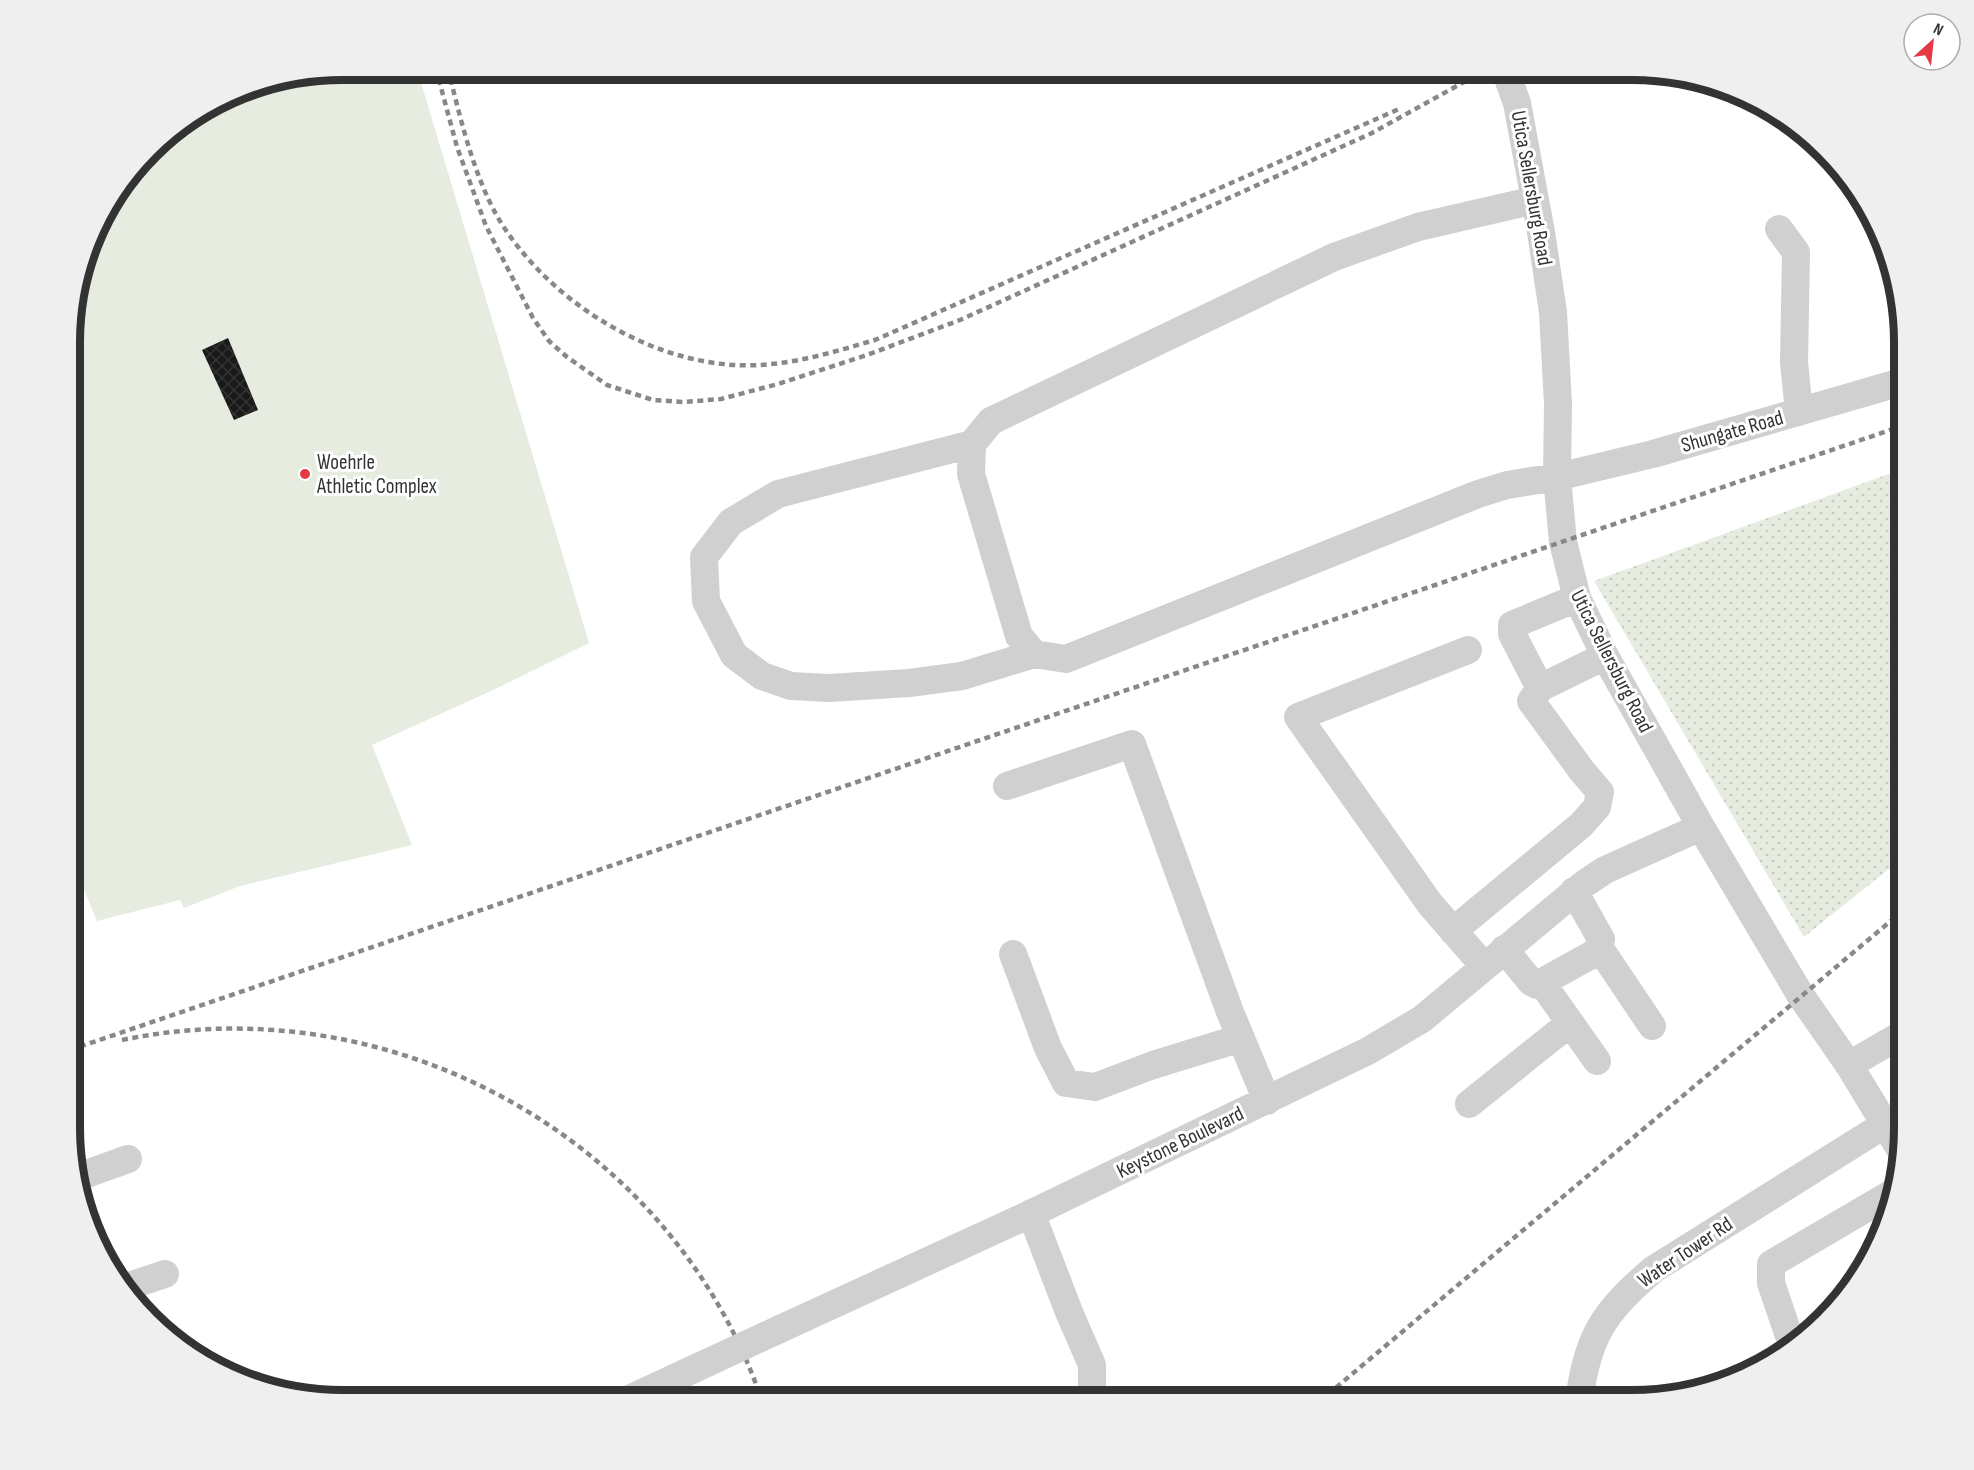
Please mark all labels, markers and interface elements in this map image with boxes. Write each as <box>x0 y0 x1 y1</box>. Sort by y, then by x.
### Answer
north arrow <box>1902 12 1962 72</box>
text: N <box>1930 20 1946 40</box>
street label: Utica Sellersburg Road <box>1506 109 1557 267</box>
street label: Shungate Road <box>1678 405 1786 458</box>
place label: Woehrle Athletic Complex <box>316 450 437 499</box>
marker: Woehrle Athletic Complex <box>298 467 312 481</box>
street label: Utica Sellersburg Road <box>1565 586 1658 737</box>
street label: Keystone Boulevard <box>1113 1101 1248 1184</box>
street label: Water Tower Rd <box>1633 1212 1737 1293</box>

